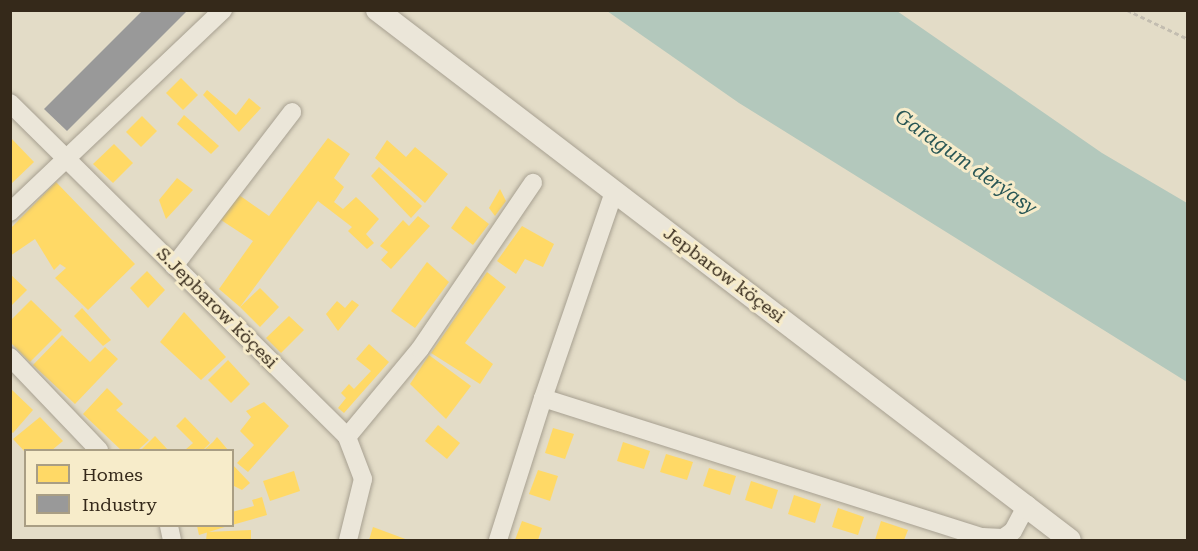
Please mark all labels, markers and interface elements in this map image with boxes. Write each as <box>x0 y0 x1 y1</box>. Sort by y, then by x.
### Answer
water label: Garagum derýasy <box>890 104 1042 220</box>
street label: Jepbarow köçesi <box>659 222 789 328</box>
street label: S.Jepbarow köçesi <box>152 243 282 373</box>
legend <box>24 449 234 527</box>
text: Homes <box>82 464 143 485</box>
text: Industry <box>82 494 157 515</box>

